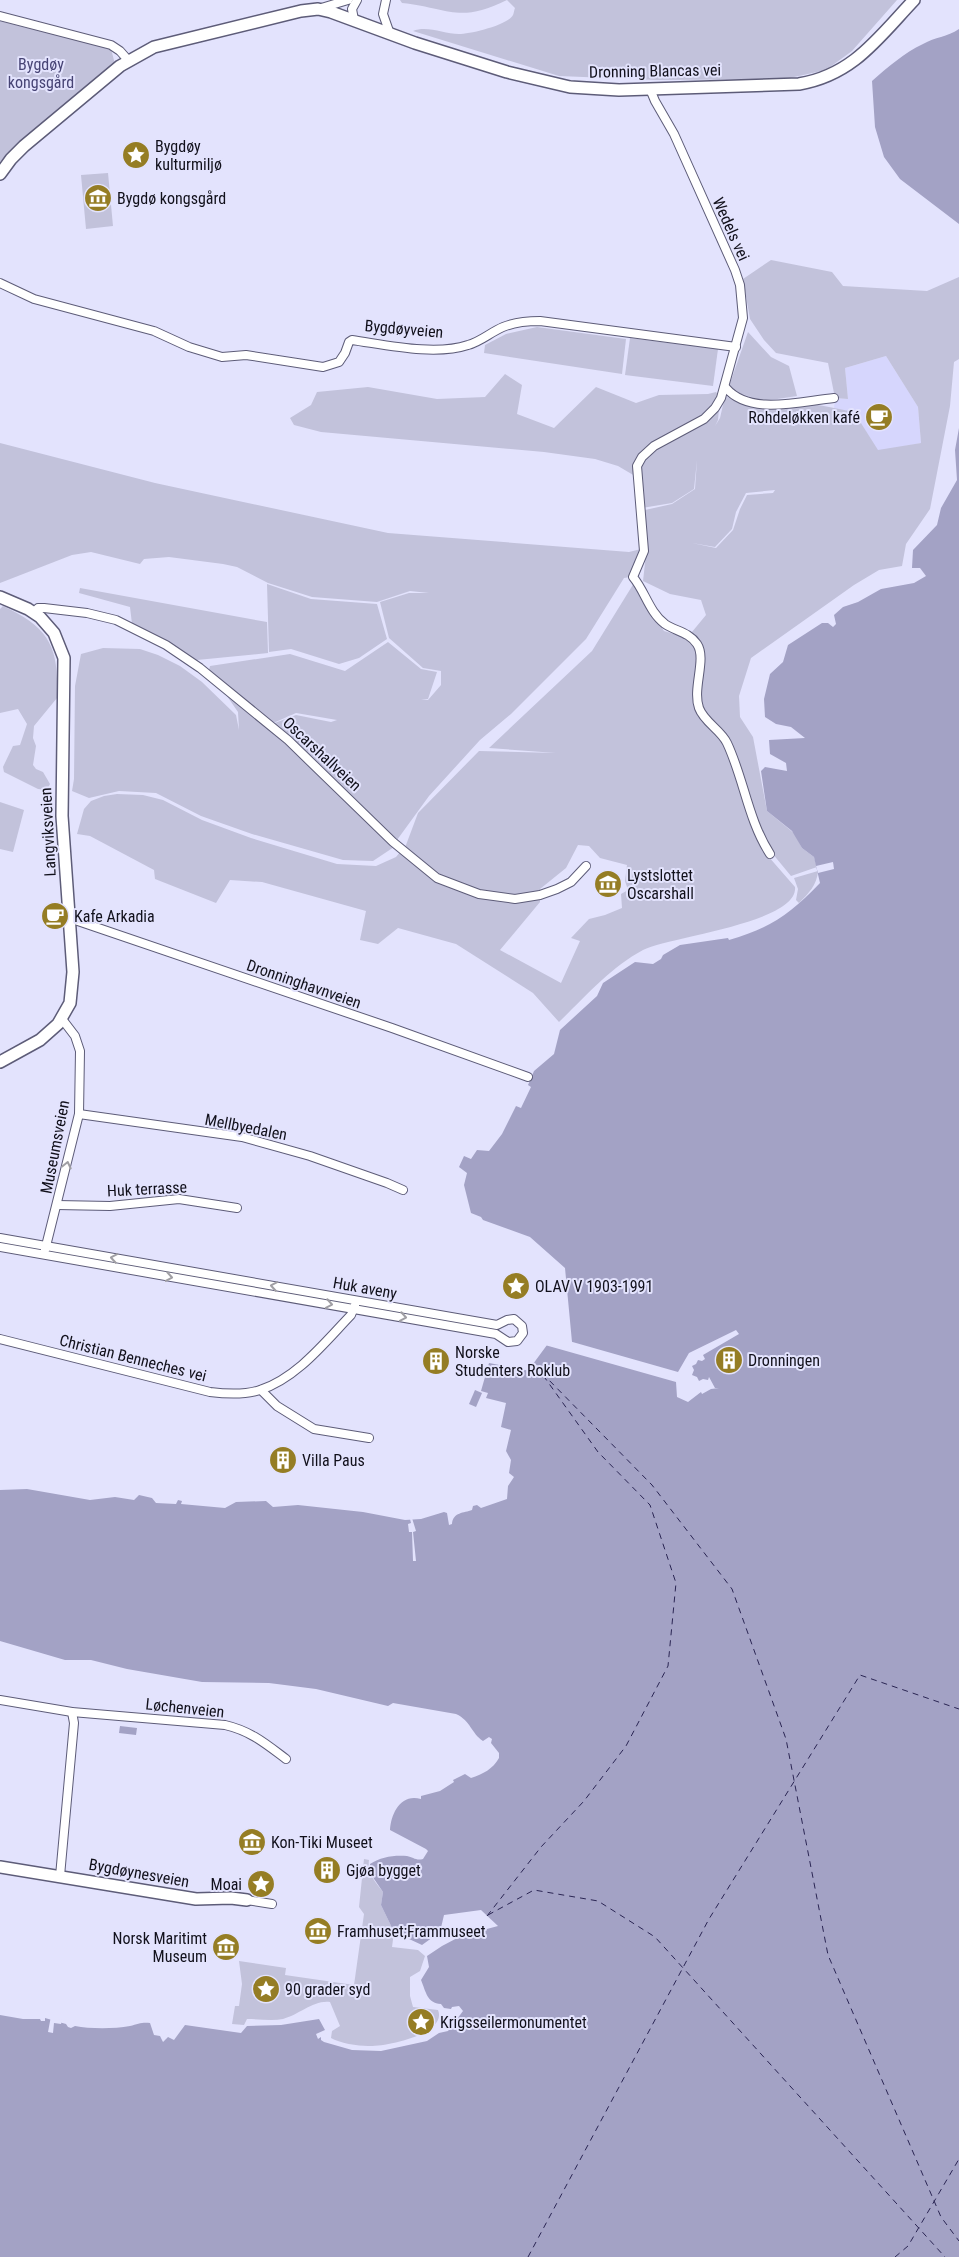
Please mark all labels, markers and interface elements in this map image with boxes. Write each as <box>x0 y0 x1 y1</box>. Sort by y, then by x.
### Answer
park label: Bygdøy kongsgård <box>8 55 74 92</box>
street label: Dronning Blancas vei <box>589 60 721 82</box>
place label: Bygdøy kulturmiljø <box>155 137 222 174</box>
place icon: Bygdøy kulturmiljø <box>121 140 151 170</box>
museum icon: Bygdø kongsgård <box>83 183 113 213</box>
place label: Bygdø kongsgård <box>117 189 226 208</box>
street label: Wedels vei <box>709 194 753 264</box>
street label: Bygdøyveien <box>364 316 444 342</box>
cafe icon: Rohdeløkken kafé <box>864 402 894 432</box>
place label: Rohdeløkken kafé <box>748 408 860 427</box>
street label: Oscarshallveien <box>279 713 365 795</box>
street label: Langviksveien <box>36 787 60 877</box>
place label: Lystslottet Oscarshall <box>627 866 694 903</box>
museum icon: Lystslottet Oscarshall <box>593 869 623 899</box>
cafe icon: Kafe Arkadia <box>40 901 70 931</box>
place label: Kafe Arkadia <box>74 907 155 926</box>
street label: Dronninghavnveien <box>244 956 364 1012</box>
street label: Museumsveien <box>37 1099 73 1195</box>
street label: Mellbyedalen <box>203 1110 289 1144</box>
one-way arrow <box>61 1161 72 1170</box>
street label: Huk terrasse <box>107 1177 187 1201</box>
one-way arrow <box>109 1253 118 1263</box>
one-way arrow <box>164 1271 173 1281</box>
place icon: OLAV V 1903-1991 <box>501 1271 531 1301</box>
street label: Huk aveny <box>331 1273 399 1303</box>
place label: OLAV V 1903-1991 <box>535 1277 653 1296</box>
one-way arrow <box>269 1281 278 1291</box>
one-way arrow <box>324 1299 333 1309</box>
one-way arrow <box>398 1312 407 1322</box>
street label: Christian Benneches vei <box>58 1331 208 1385</box>
place label: Norske Studenters Roklub <box>455 1343 570 1380</box>
building icon: Dronningen <box>714 1345 744 1375</box>
building icon: Norske Studenters Roklub <box>421 1346 451 1376</box>
place label: Dronningen <box>748 1351 820 1370</box>
building icon: Villa Paus <box>268 1445 298 1475</box>
place label: Villa Paus <box>302 1451 365 1470</box>
street label: Løchenveien <box>145 1694 225 1722</box>
museum icon: Kon-Tiki Museet <box>237 1827 267 1857</box>
place label: Kon-Tiki Museet <box>271 1833 373 1852</box>
street label: Bygdøynesveien <box>87 1855 191 1891</box>
building icon: Gjøa bygget <box>312 1855 342 1885</box>
place label: Gjøa bygget <box>346 1861 421 1880</box>
place icon: Moai <box>246 1869 276 1899</box>
place label: Moai <box>211 1875 242 1894</box>
museum icon: Framhuset;Frammuseet <box>303 1916 333 1946</box>
place label: Framhuset;Frammuseet <box>337 1922 486 1941</box>
place label: Norsk Maritimt Museum <box>113 1929 207 1966</box>
museum icon: Norsk Maritimt Museum <box>211 1932 241 1962</box>
place icon: 90 grader syd <box>251 1974 281 2004</box>
place label: 90 grader syd <box>285 1980 370 1999</box>
place icon: Krigsseilermonumentet <box>406 2007 436 2037</box>
place label: Krigsseilermonumentet <box>440 2013 587 2032</box>

